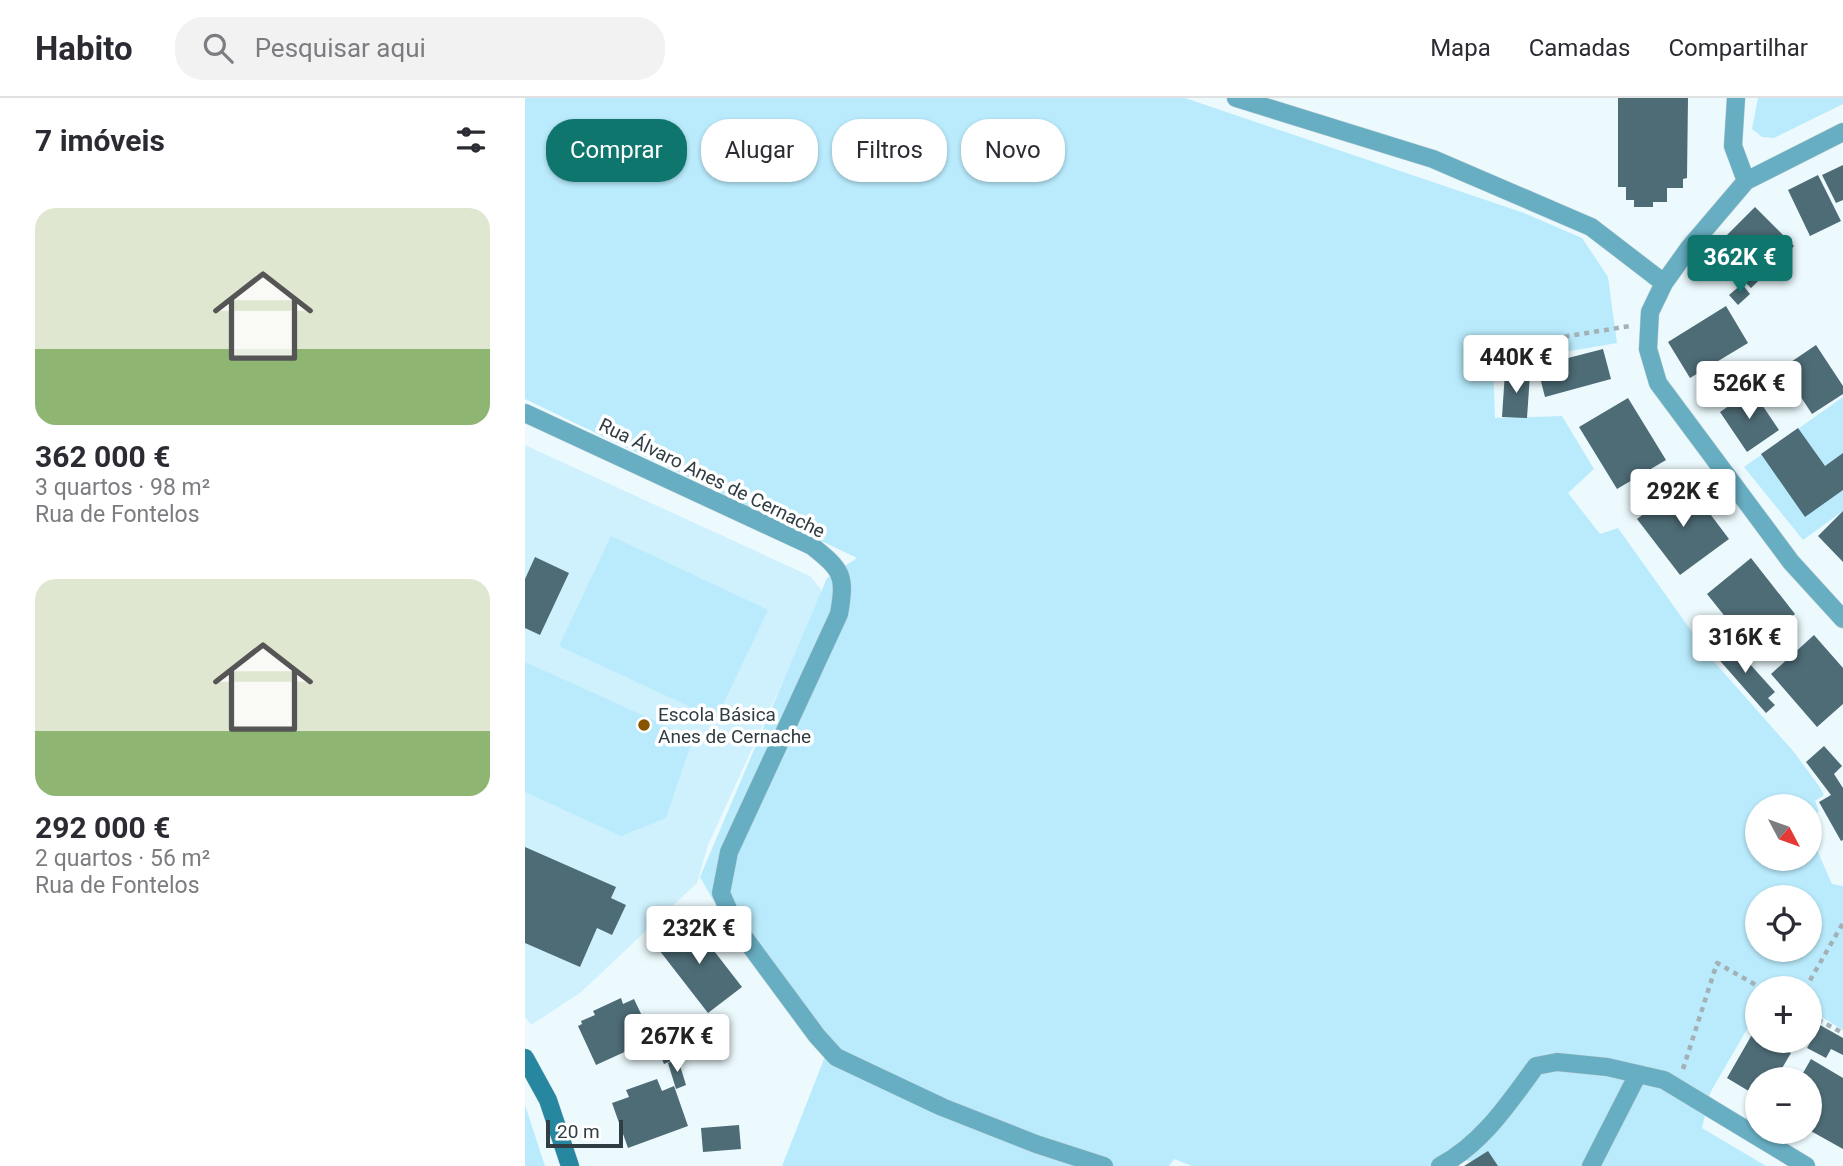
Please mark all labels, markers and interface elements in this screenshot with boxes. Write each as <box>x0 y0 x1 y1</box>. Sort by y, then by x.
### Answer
search box <box>175 17 665 80</box>
text: Habito <box>35 29 133 68</box>
icon: search <box>199 29 237 67</box>
text: Pesquisar aqui <box>255 33 426 63</box>
text: Mapa <box>1430 34 1491 62</box>
text: Camadas <box>1529 34 1630 62</box>
text: Compartilhar <box>1668 34 1808 62</box>
chip: Comprar <box>546 119 687 182</box>
chip: Alugar <box>701 119 818 182</box>
chip: Filtros <box>832 119 947 182</box>
chip: Novo <box>961 119 1065 182</box>
icon: filters <box>452 121 490 159</box>
text: 7 imóveis <box>35 123 165 158</box>
pin: 362K € <box>1683 236 1797 295</box>
text: 362K € <box>1703 244 1777 271</box>
icon: home <box>200 253 326 379</box>
pin: 440K € <box>1459 336 1573 395</box>
text: 440K € <box>1479 344 1553 371</box>
pin: 526K € <box>1692 362 1806 421</box>
text: 526K € <box>1712 370 1786 397</box>
street label: Rua Álvaro Anes de Cernache <box>595 413 829 543</box>
text: 362 000 € <box>35 439 170 474</box>
pin: 292K € <box>1626 470 1740 529</box>
text: 3 quartos · 98 m² <box>35 474 210 501</box>
text: 292K € <box>1646 478 1720 505</box>
text: Rua de Fontelos <box>35 501 200 528</box>
pin: 316K € <box>1688 616 1802 675</box>
icon: home <box>200 624 326 750</box>
text: 316K € <box>1708 624 1782 651</box>
place label: Escola Básica Anes de Cernache <box>658 703 811 748</box>
marker: Escola Básica Anes de Cernache <box>636 717 652 733</box>
north arrow <box>1745 794 1822 872</box>
map controls <box>1745 794 1822 1144</box>
text: 292 000 € <box>35 810 170 845</box>
text: 2 quartos · 56 m² <box>35 845 210 872</box>
text: Rua de Fontelos <box>35 872 200 899</box>
button: locate <box>1745 885 1822 962</box>
pin: 232K € <box>642 906 756 966</box>
text: 232K € <box>662 915 736 942</box>
button: + <box>1745 976 1822 1053</box>
pin: 267K € <box>620 1014 734 1074</box>
text: 267K € <box>640 1023 714 1050</box>
button: − <box>1745 1067 1822 1144</box>
scale bar <box>546 1117 623 1149</box>
text: 20 m <box>557 1120 600 1143</box>

